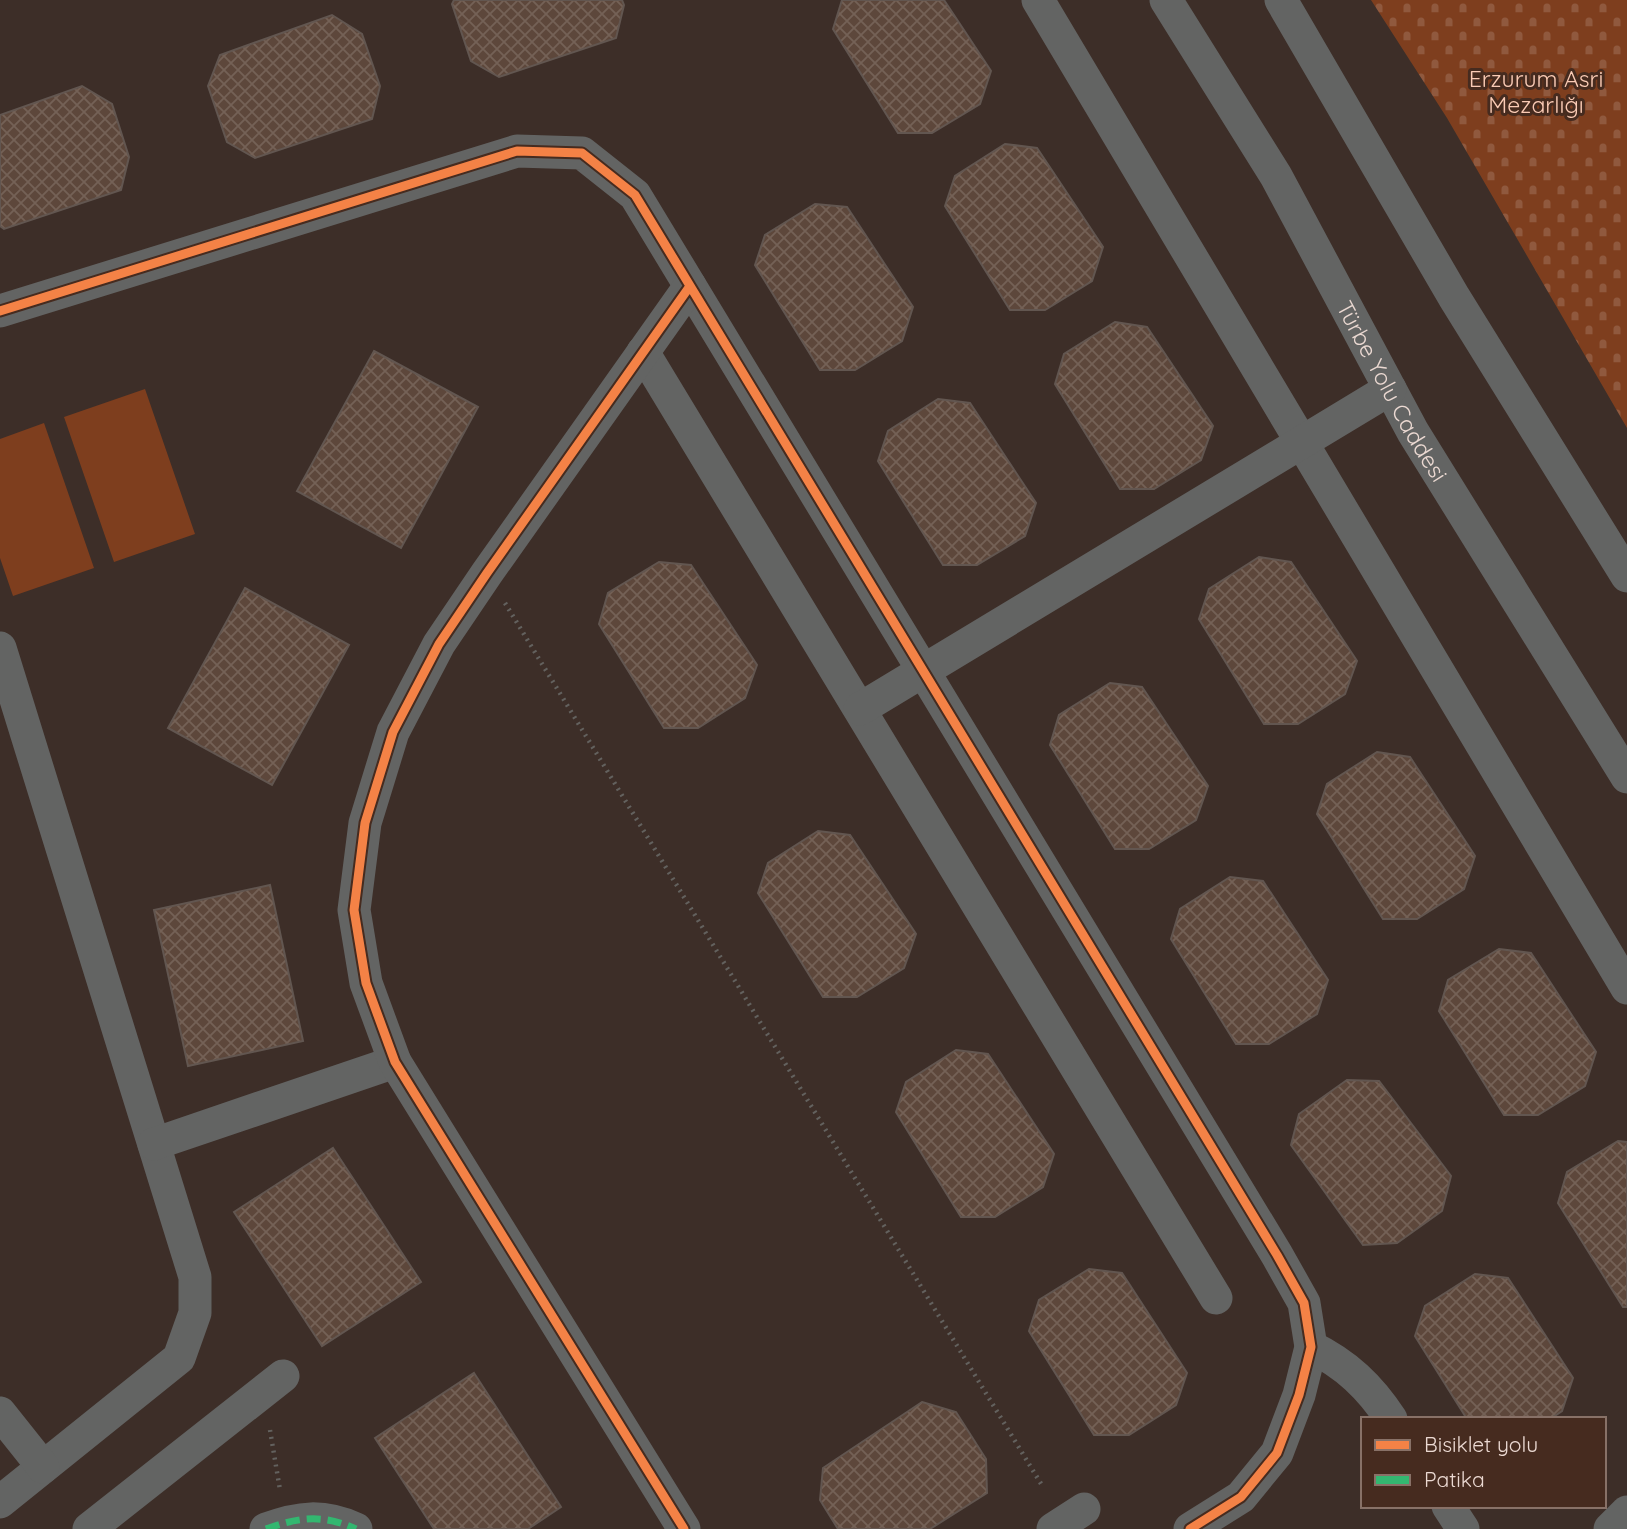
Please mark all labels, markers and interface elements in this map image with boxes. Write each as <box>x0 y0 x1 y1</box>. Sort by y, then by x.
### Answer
park label: Erzurum Asri Mezarlığı <box>1469 64 1603 119</box>
street label: Türbe Yolu Caddesi <box>1331 295 1454 487</box>
legend <box>1361 1417 1606 1508</box>
text: Bisiklet yolu <box>1424 1431 1538 1457</box>
text: Patika <box>1424 1466 1485 1492</box>

